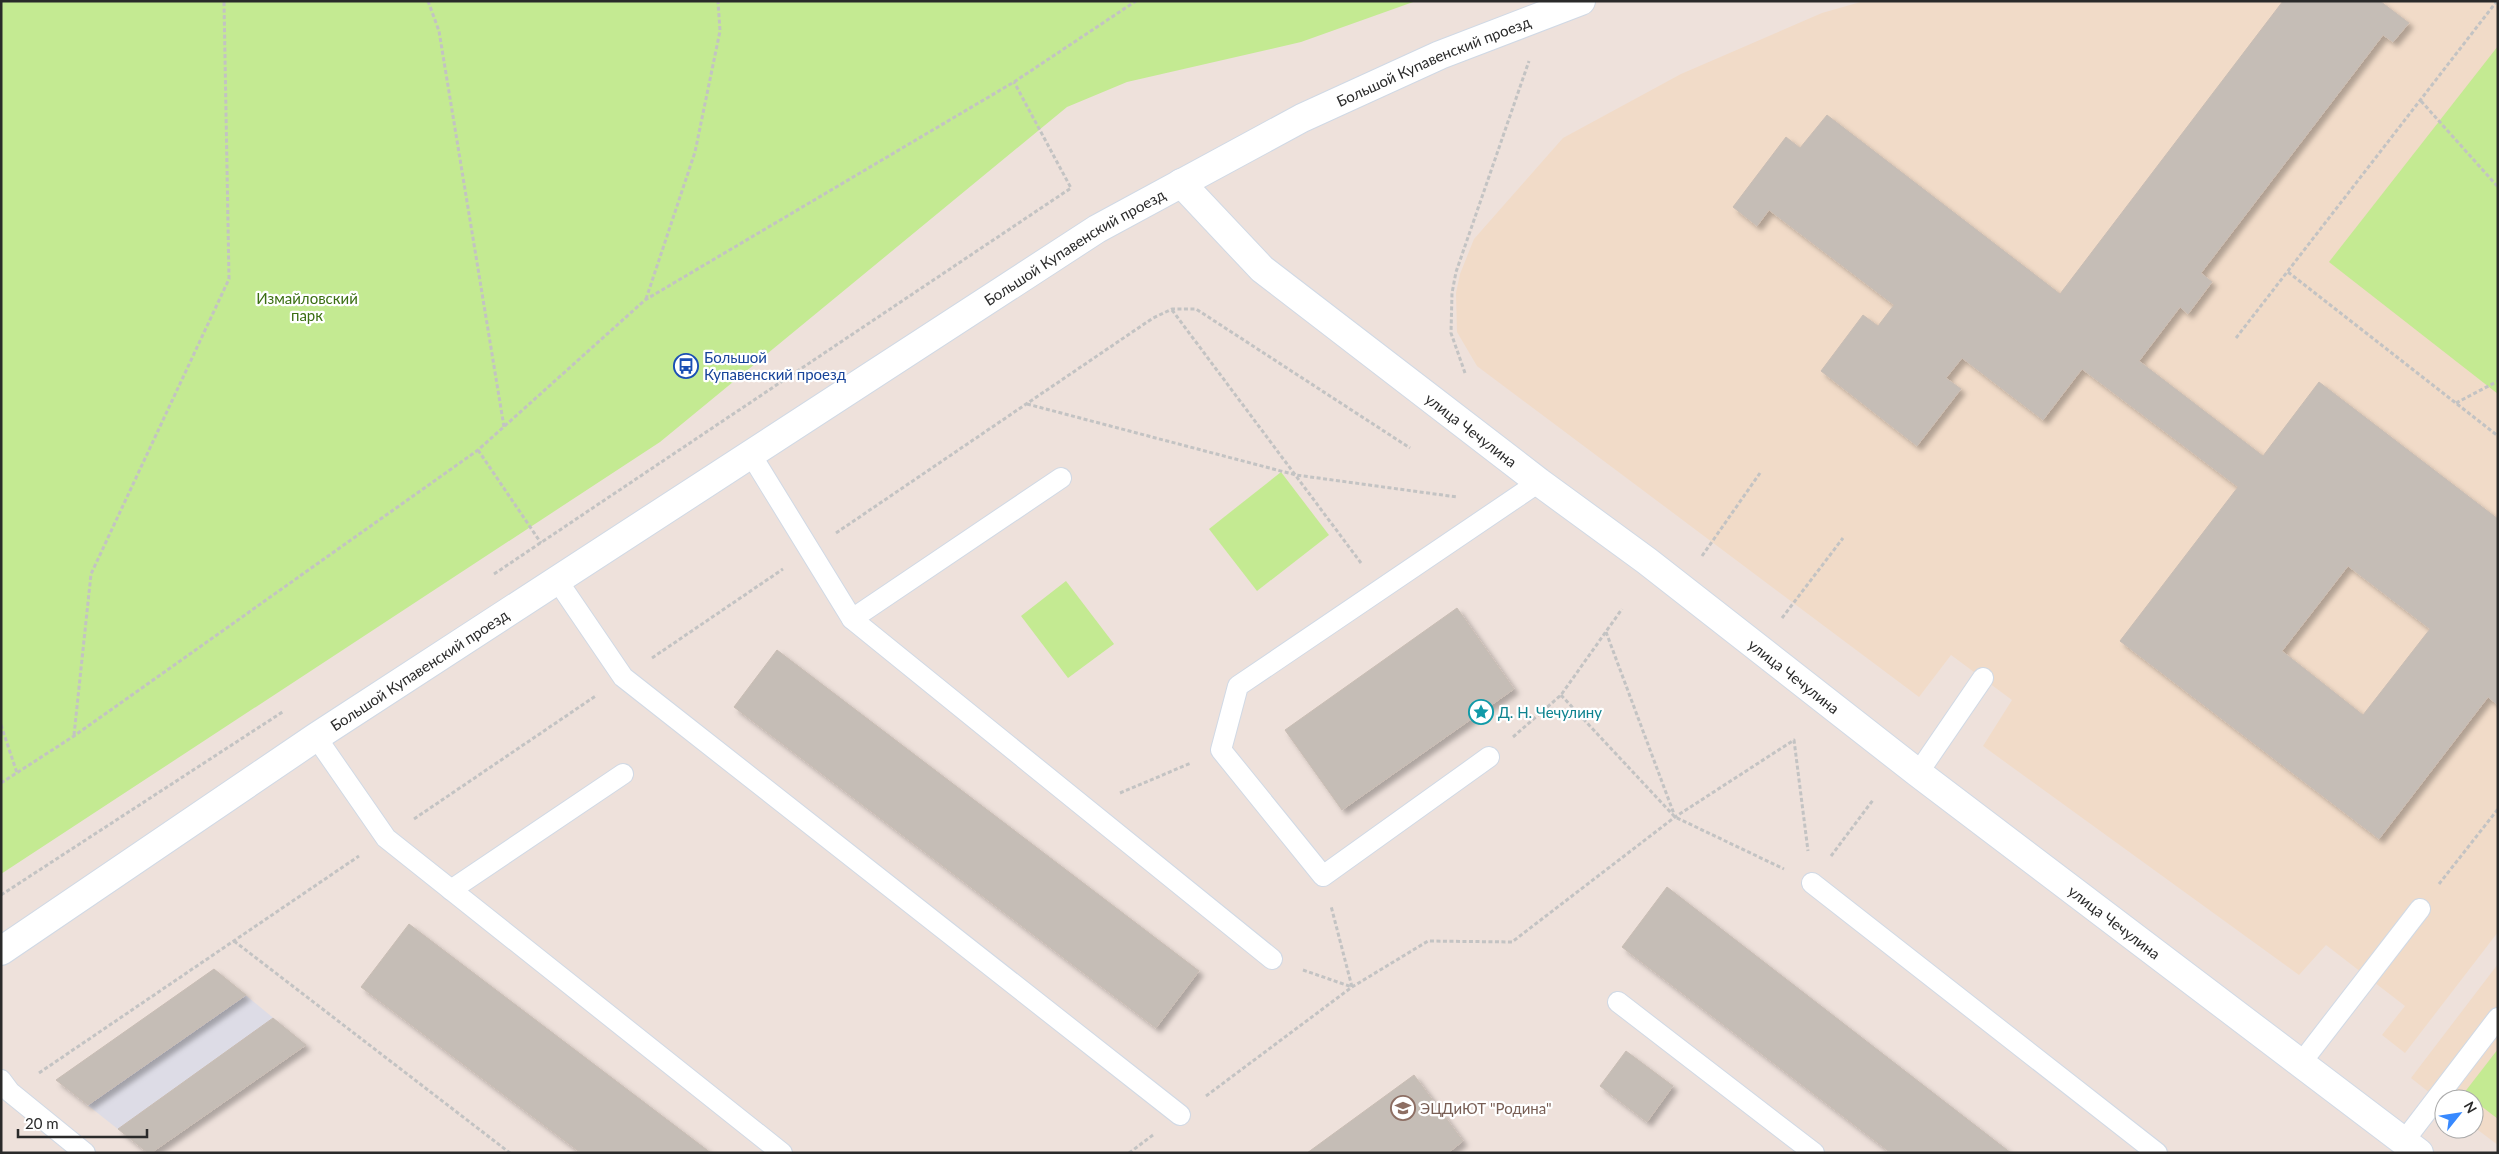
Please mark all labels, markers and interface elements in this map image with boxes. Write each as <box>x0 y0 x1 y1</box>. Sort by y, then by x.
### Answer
street label: Большой Купавенский проезд <box>1334 12 1533 110</box>
street label: Большой Купавенский проезд <box>981 185 1168 309</box>
park label: Измайловский парк <box>256 289 358 324</box>
place label: Большой Купавенский проезд <box>704 348 846 383</box>
bus stop icon: Большой Купавенский проезд <box>673 353 699 379</box>
street label: улица Чечулина <box>1422 389 1520 471</box>
street label: Большой Купавенский проезд <box>327 605 512 734</box>
street label: улица Чечулина <box>1745 635 1843 717</box>
place icon: Д. Н. Чечулину <box>1468 699 1494 725</box>
place label: Д. Н. Чечулину <box>1498 703 1602 721</box>
street label: улица Чечулина <box>2065 881 2164 963</box>
north arrow <box>2434 1089 2484 1139</box>
school or university icon: ЭЦДиЮТ "Родина" <box>1390 1095 1416 1121</box>
text: N <box>2461 1098 2481 1116</box>
place label: ЭЦДиЮТ "Родина" <box>1420 1099 1552 1117</box>
scale bar <box>18 1106 146 1138</box>
text: 20 m <box>25 1114 59 1132</box>

